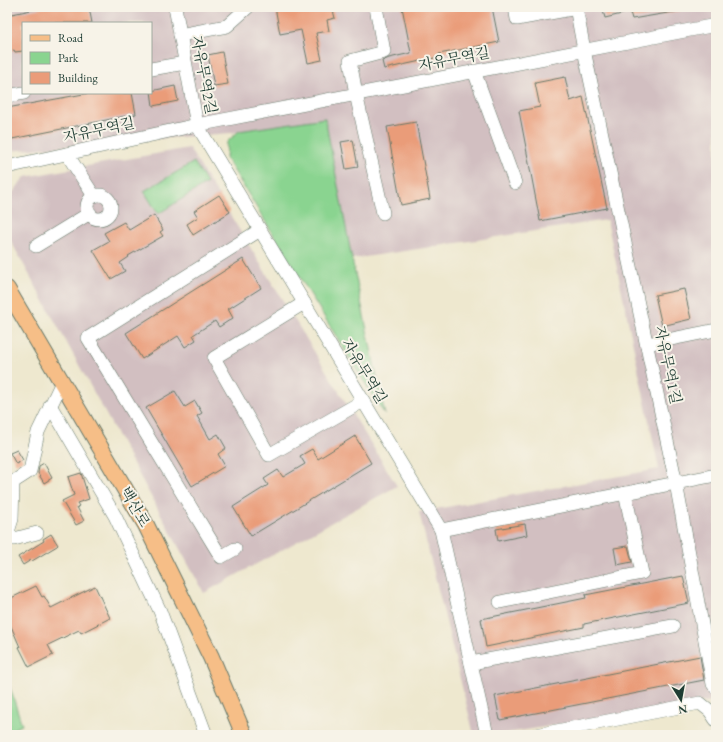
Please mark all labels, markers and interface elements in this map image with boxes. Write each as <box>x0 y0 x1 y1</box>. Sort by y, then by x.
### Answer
legend <box>22 22 152 94</box>
text: Road <box>58 30 84 46</box>
street label: 자유무역2길 <box>188 34 221 116</box>
street label: 자유무역길 <box>417 42 491 75</box>
text: Park <box>58 50 79 66</box>
text: Building <box>58 70 99 86</box>
street label: 자유무역길 <box>61 113 136 146</box>
street label: 자유무역1길 <box>651 324 686 406</box>
street label: 자유무역길 <box>338 335 391 407</box>
street label: 백산로 <box>116 483 155 531</box>
north arrow <box>661 680 701 720</box>
text: N <box>677 702 689 718</box>

